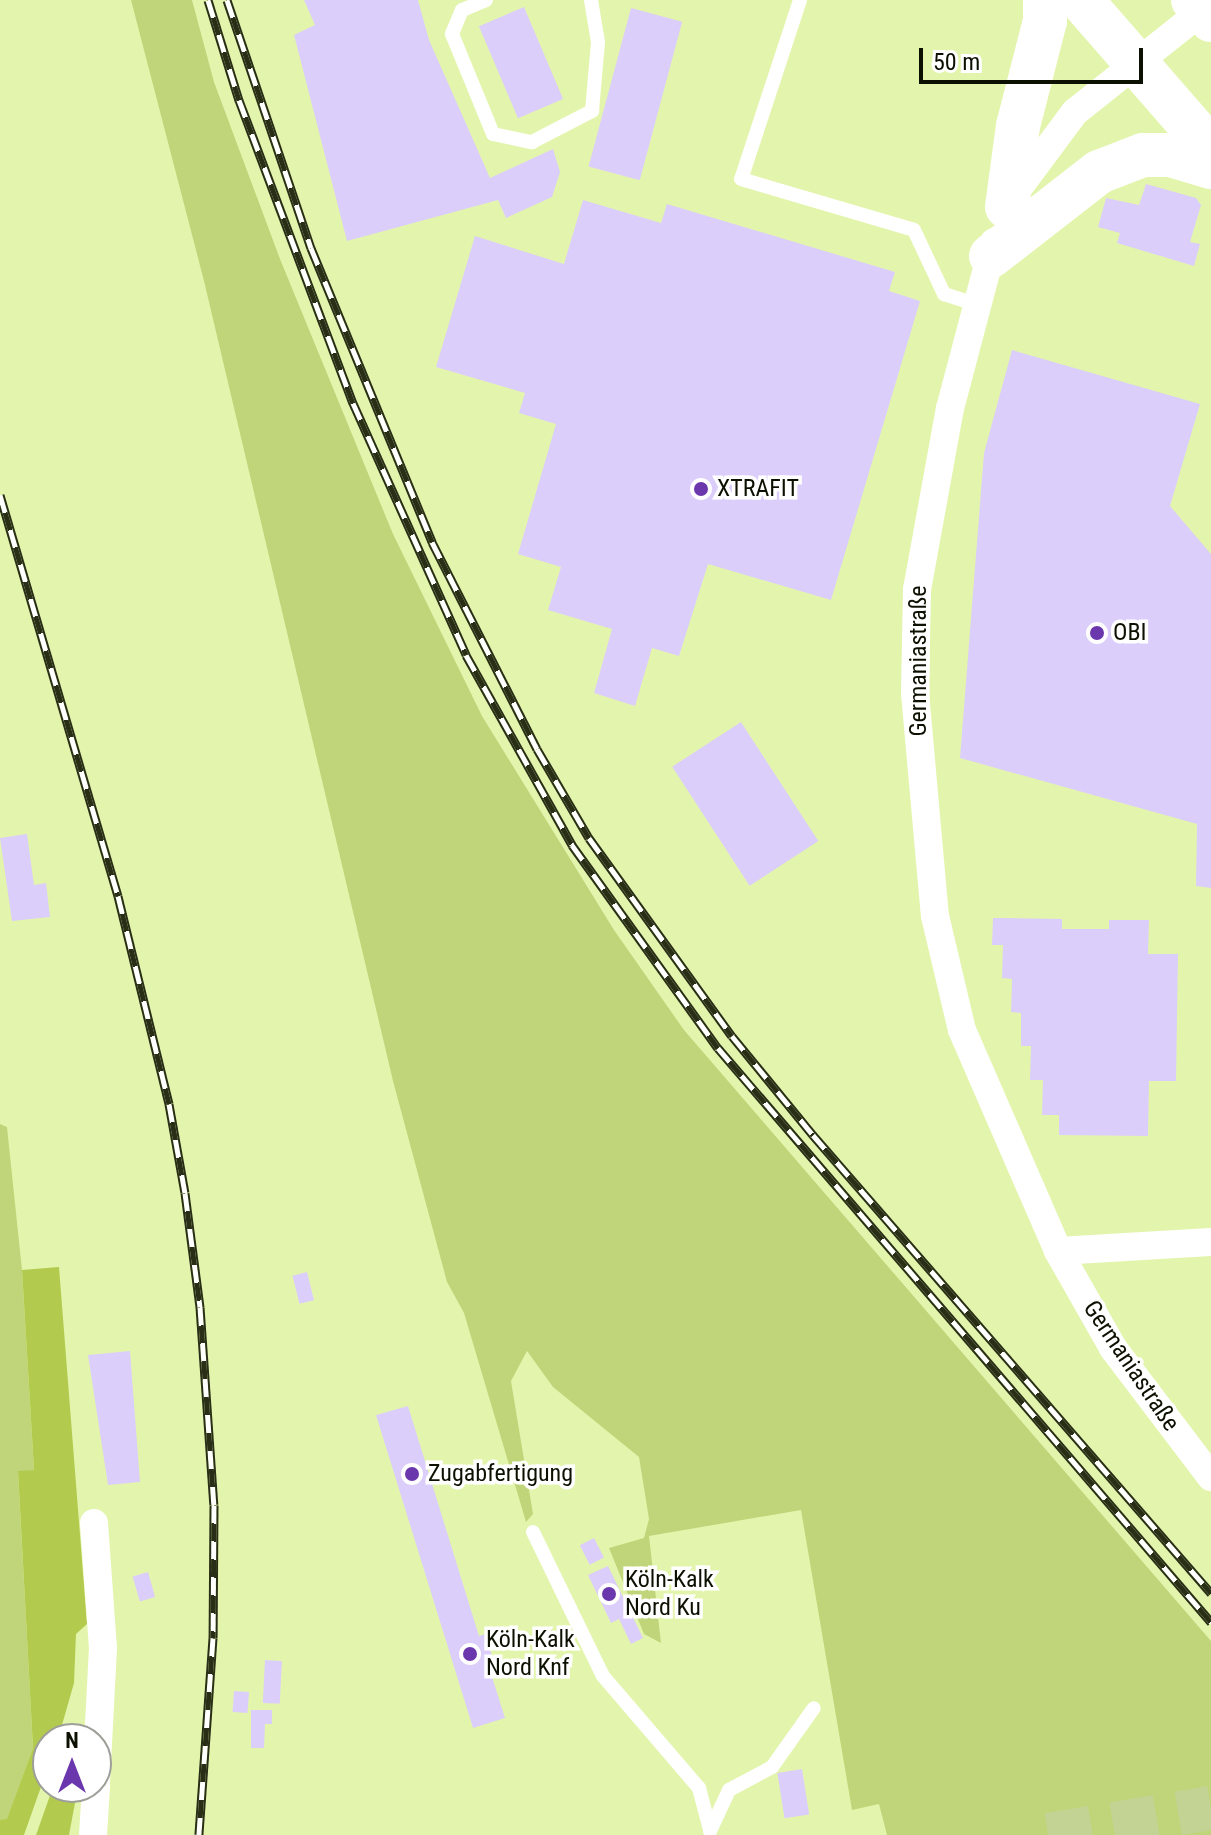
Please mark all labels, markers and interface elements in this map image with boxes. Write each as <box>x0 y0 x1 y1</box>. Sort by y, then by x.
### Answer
scale bar <box>923 32 1147 82</box>
text: 50 m <box>933 48 980 76</box>
place label: XTRAFIT <box>717 475 799 503</box>
marker: XTRAFIT <box>692 480 710 498</box>
street label: Germaniastraße <box>905 585 933 737</box>
place label: OBI <box>1113 619 1147 647</box>
marker: OBI <box>1088 624 1106 642</box>
street label: Germaniastraße <box>1077 1295 1185 1437</box>
place label: Zugabfertigung <box>428 1460 573 1488</box>
marker: Zugabfertigung <box>403 1465 421 1483</box>
place label: Köln-Kalk Nord Ku <box>625 1566 714 1622</box>
marker: Köln-Kalk Nord Ku <box>600 1585 618 1603</box>
place label: Köln-Kalk Nord Knf <box>486 1626 575 1682</box>
marker: Köln-Kalk Nord Knf <box>461 1645 479 1663</box>
north arrow <box>32 1723 112 1803</box>
text: N <box>65 1728 79 1753</box>

